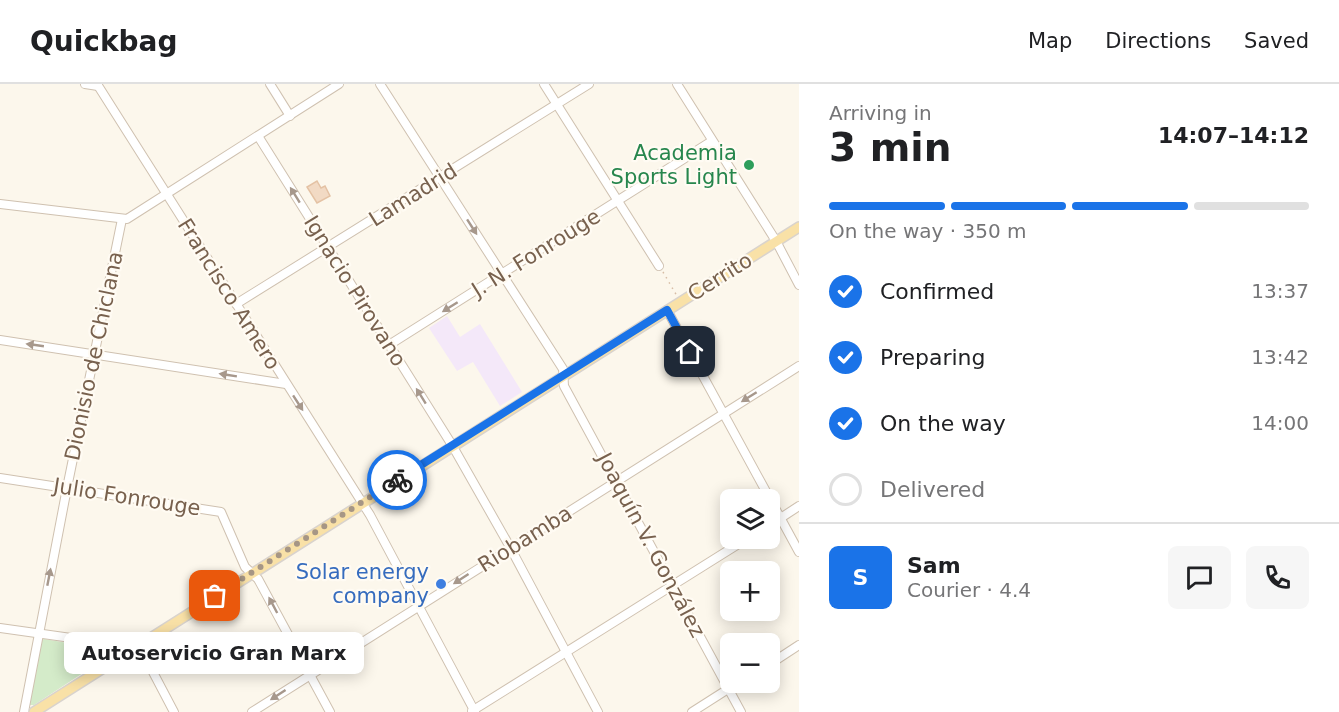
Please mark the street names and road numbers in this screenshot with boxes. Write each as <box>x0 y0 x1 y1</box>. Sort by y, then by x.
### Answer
street label: Lamadrid <box>365 159 461 231</box>
street label: J. N. Fonrouge <box>466 204 605 303</box>
street label: Ignacio Pirovano <box>299 211 411 371</box>
street label: Francisco Amero <box>173 214 285 374</box>
street label: Cerrito <box>683 248 757 306</box>
street label: Dionisio de Chiclana <box>60 249 128 463</box>
street label: Joaquín V. González <box>591 447 710 641</box>
street label: Julio Fonrouge <box>50 473 202 520</box>
street label: Riobamba <box>474 501 576 577</box>

